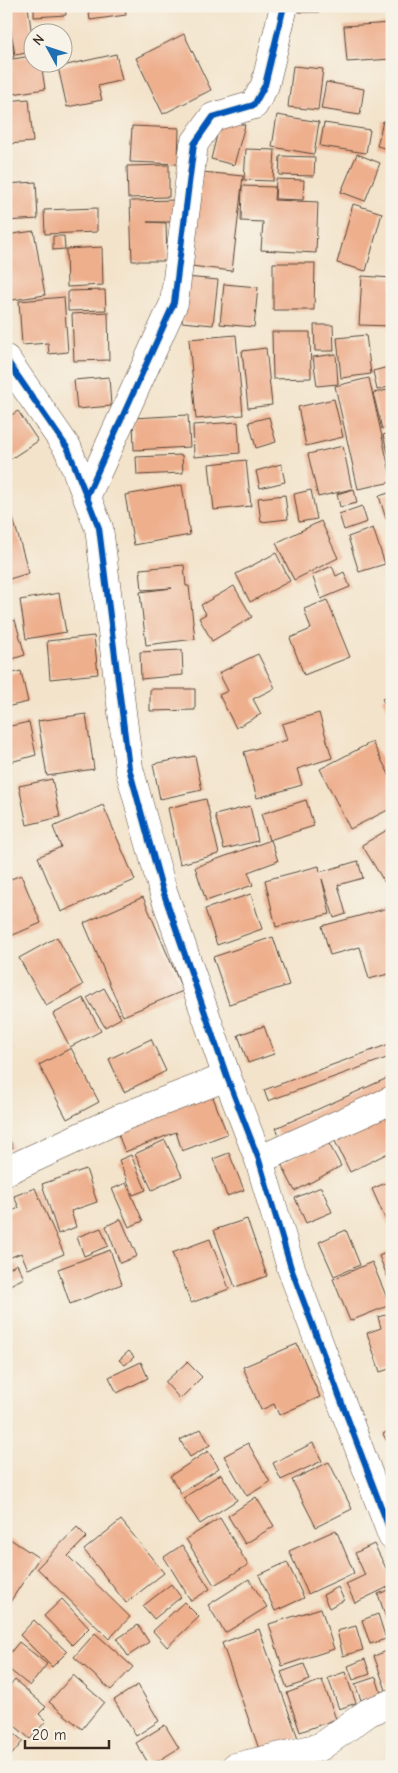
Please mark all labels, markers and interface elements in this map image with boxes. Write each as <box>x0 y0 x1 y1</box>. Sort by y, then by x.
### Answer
north arrow <box>22 22 72 72</box>
text: N <box>29 31 48 49</box>
scale bar <box>25 1718 109 1750</box>
text: 20 m <box>32 1726 66 1744</box>

